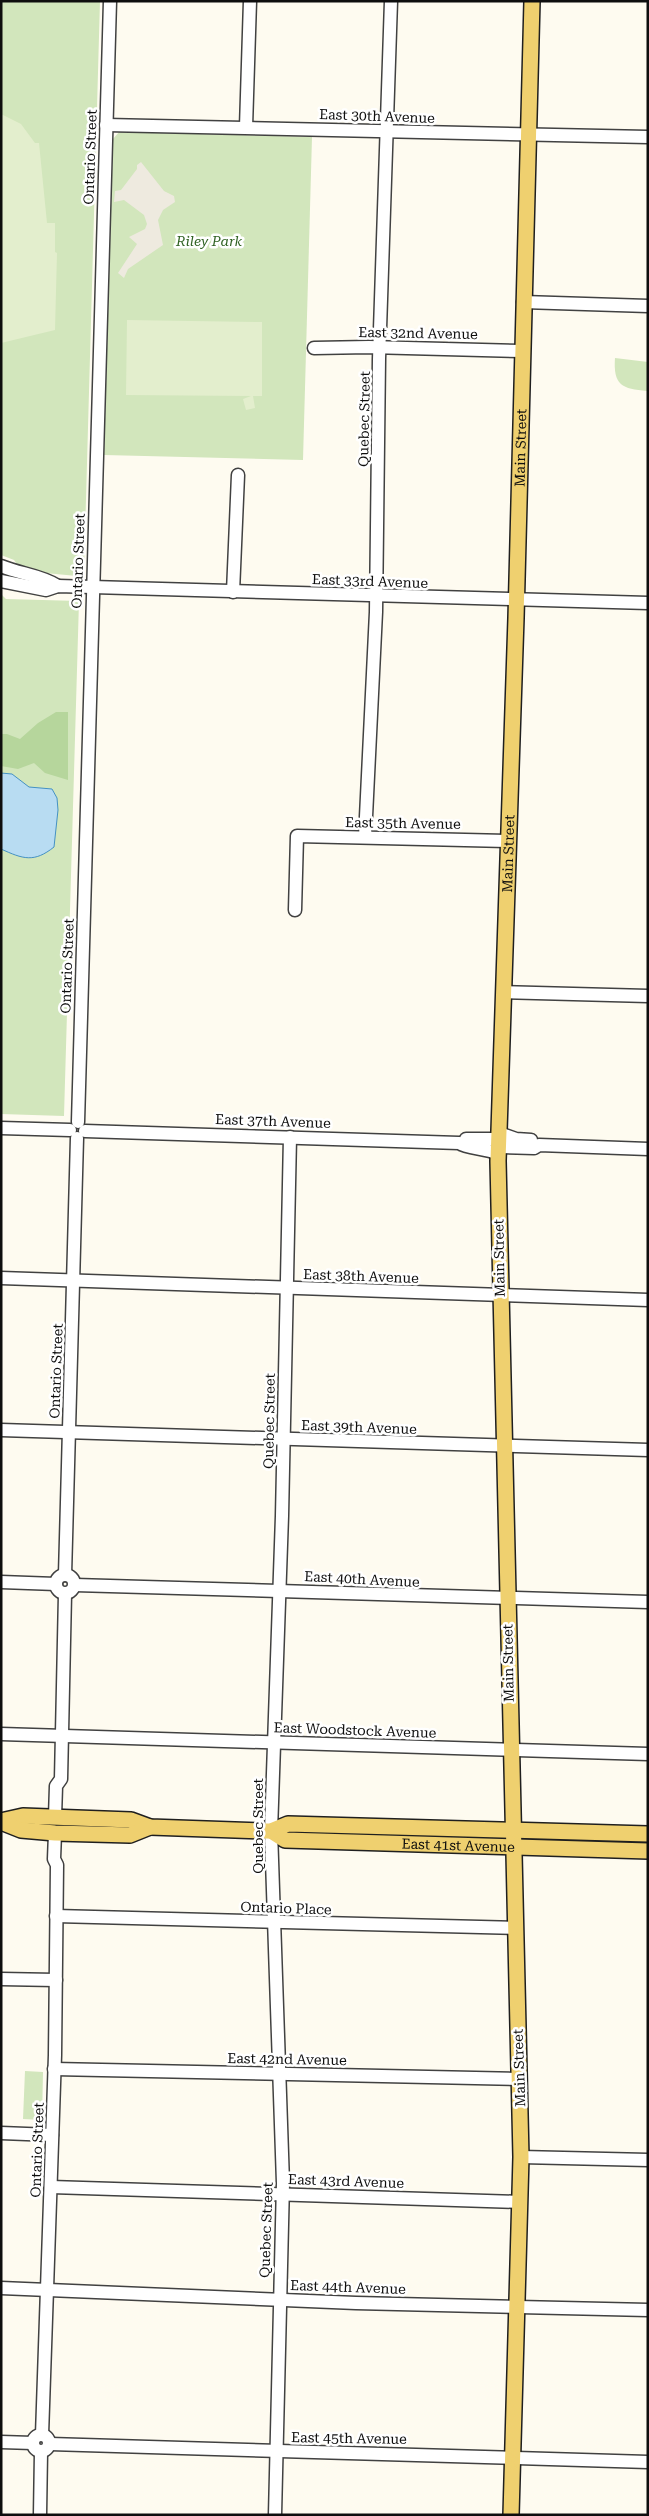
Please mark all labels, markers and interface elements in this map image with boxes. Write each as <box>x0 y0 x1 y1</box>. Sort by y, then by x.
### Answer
street label: East 30th Avenue <box>319 106 435 126</box>
street label: Ontario Street <box>80 109 100 205</box>
park label: Riley Park <box>175 233 243 249</box>
street label: East 32nd Avenue <box>358 324 478 342</box>
street label: Quebec Street <box>355 371 373 467</box>
street label: Main Street <box>511 409 529 487</box>
street label: Ontario Street <box>68 513 88 609</box>
street label: East 33rd Avenue <box>312 571 429 591</box>
street label: East 35th Avenue <box>345 814 461 832</box>
street label: Main Street <box>499 814 517 893</box>
street label: Ontario Street <box>57 918 77 1014</box>
street label: East 37th Avenue <box>215 1111 331 1131</box>
street label: Main Street <box>490 1219 508 1297</box>
street label: East 38th Avenue <box>303 1266 419 1286</box>
street label: Ontario Street <box>46 1323 66 1419</box>
street label: Quebec Street <box>260 1373 278 1469</box>
street label: East 39th Avenue <box>301 1417 417 1437</box>
street label: East 40th Avenue <box>304 1568 421 1590</box>
street label: Main Street <box>499 1624 517 1702</box>
street label: East Woodstock Avenue <box>273 1719 437 1741</box>
street label: Quebec Street <box>250 1778 266 1874</box>
street label: East 41st Avenue <box>401 1836 516 1855</box>
street label: Ontario Place <box>240 1898 332 1918</box>
street label: Main Street <box>510 2029 528 2107</box>
street label: East 42nd Avenue <box>227 2050 347 2068</box>
street label: Ontario Street <box>27 2102 47 2198</box>
street label: East 43rd Avenue <box>288 2171 405 2191</box>
street label: Quebec Street <box>256 2182 276 2278</box>
street label: East 44th Avenue <box>290 2277 406 2297</box>
street label: East 45th Avenue <box>291 2429 407 2447</box>

